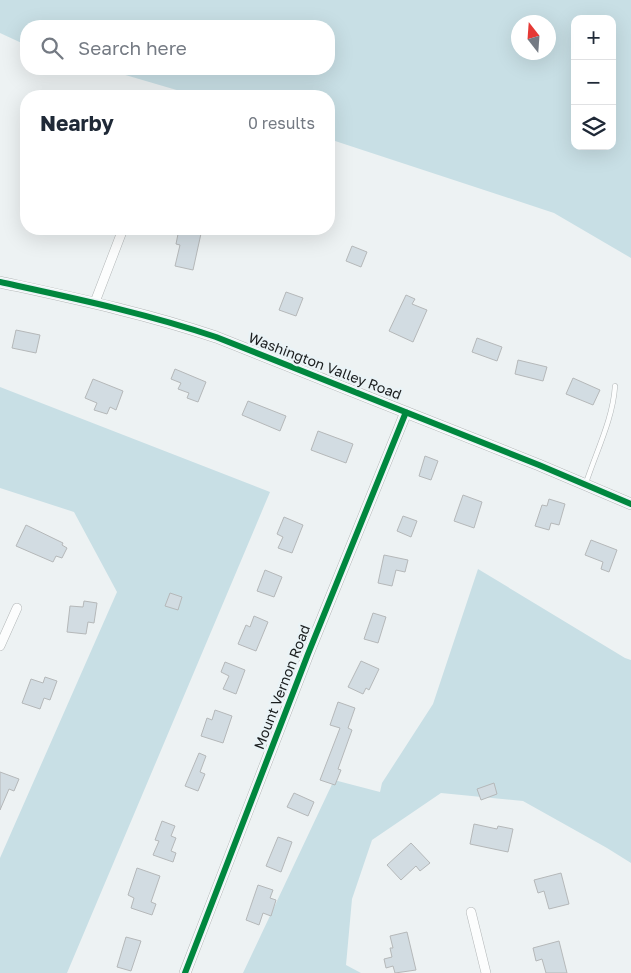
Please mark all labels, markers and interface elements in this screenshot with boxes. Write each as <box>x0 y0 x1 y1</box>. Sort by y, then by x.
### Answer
north arrow <box>511 15 556 60</box>
map controls <box>571 15 616 150</box>
button: + <box>571 15 616 60</box>
search box <box>20 20 335 75</box>
icon: search <box>38 34 66 62</box>
text: Search here <box>78 36 187 59</box>
button: − <box>571 60 616 105</box>
button: layers <box>571 105 616 150</box>
text: Nearby <box>40 110 114 136</box>
text: 0 results <box>248 113 315 133</box>
street label: Washington Valley Road <box>246 328 404 403</box>
street label: Mount Vernon Road <box>250 622 313 751</box>

